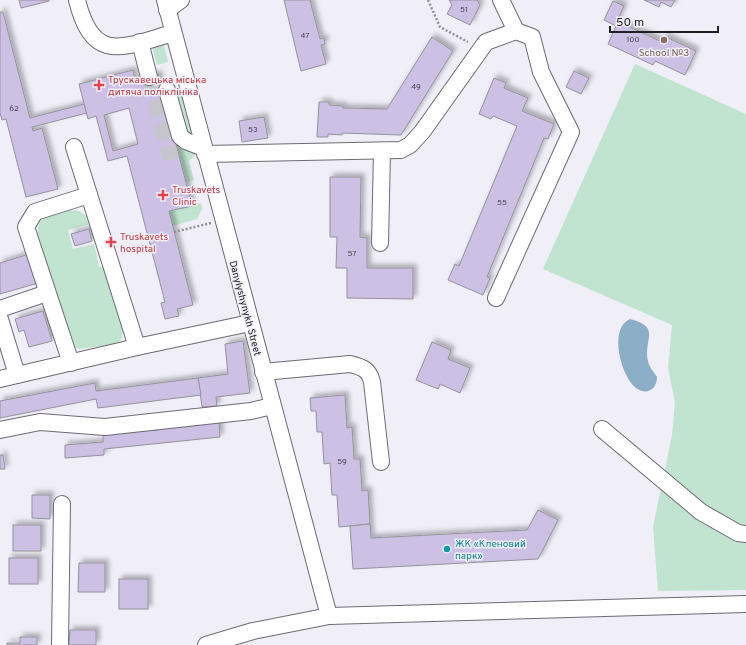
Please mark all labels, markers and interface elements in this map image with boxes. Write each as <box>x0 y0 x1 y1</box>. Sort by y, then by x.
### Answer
house number: 51 <box>460 5 468 15</box>
scale bar <box>610 8 718 34</box>
text: 50 m <box>616 15 644 31</box>
house number: 47 <box>300 31 310 41</box>
house number: 100 <box>626 35 640 45</box>
marker: School №3 <box>659 35 669 45</box>
place label: School №3 <box>639 47 689 60</box>
place label: Трускавецька міська дитяча поліклініка <box>108 74 206 99</box>
marker: Трускавецька міська дитяча поліклініка <box>93 79 105 91</box>
house number: 49 <box>411 82 421 92</box>
house number: 62 <box>9 104 19 114</box>
house number: 53 <box>248 125 258 135</box>
place label: Truskavets Clinic <box>172 184 220 209</box>
marker: Truskavets Clinic <box>157 189 169 201</box>
house number: 55 <box>497 198 507 208</box>
place label: Truskavets hospital <box>120 231 168 256</box>
marker: Truskavets hospital <box>105 236 117 248</box>
house number: 57 <box>347 249 357 259</box>
street label: Danylyshynykh Street <box>226 259 264 358</box>
house number: 59 <box>337 457 347 467</box>
place label: ЖК «Кленовий парк» <box>455 538 526 563</box>
marker: ЖК «Кленовий парк» <box>442 544 452 554</box>

